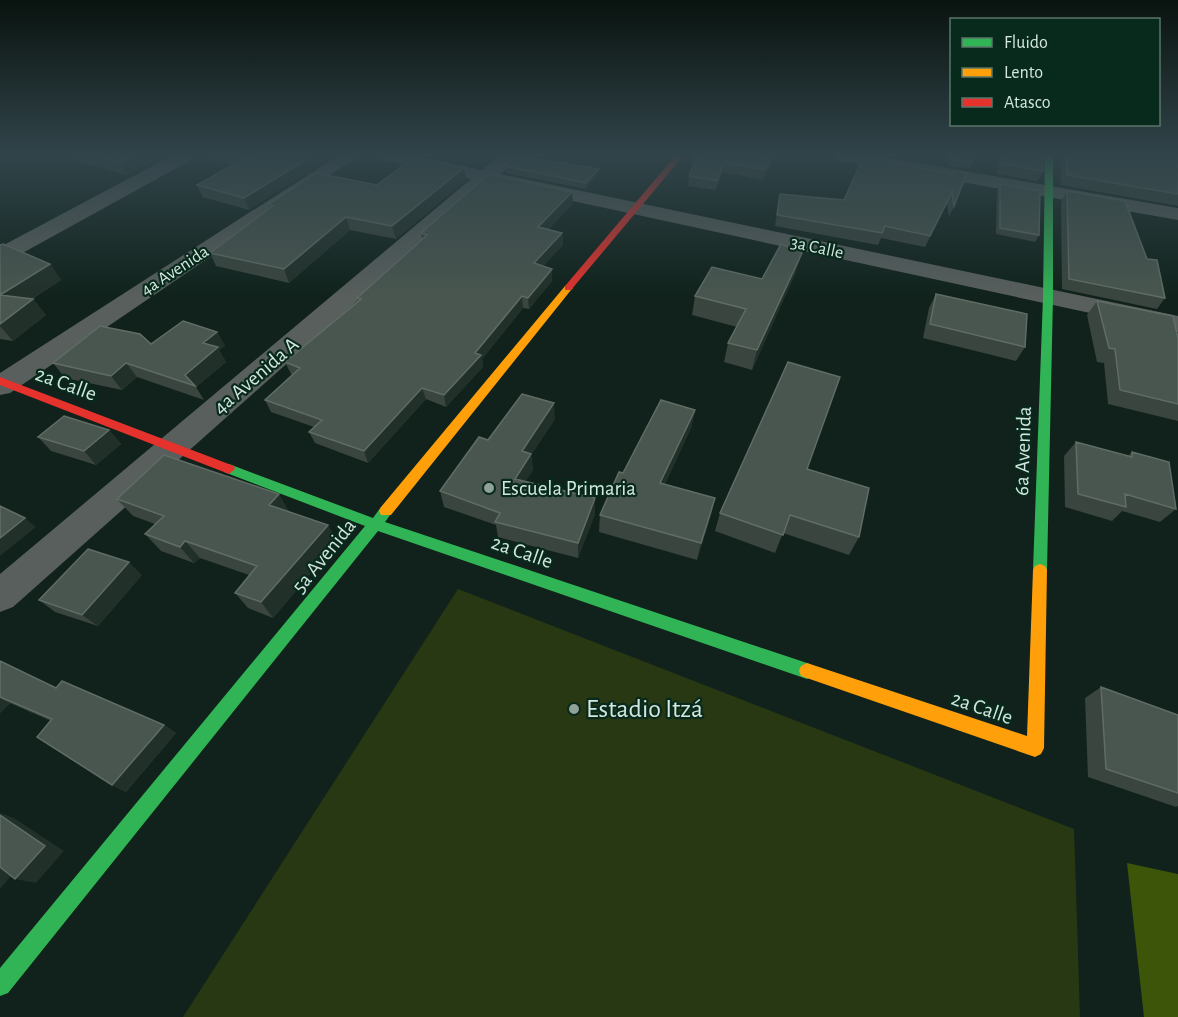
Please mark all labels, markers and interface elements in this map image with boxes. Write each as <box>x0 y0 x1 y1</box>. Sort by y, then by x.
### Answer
legend <box>950 18 1160 126</box>
text: Fluido <box>1004 34 1048 52</box>
text: Lento <box>1004 64 1043 82</box>
text: Atasco <box>1004 94 1051 112</box>
street label: 3a Calle <box>789 234 845 262</box>
street label: 4a Avenida <box>138 242 212 300</box>
street label: 4a Avenida A <box>209 334 303 418</box>
street label: 2a Calle <box>33 363 99 405</box>
street label: 6a Avenida <box>1011 406 1035 496</box>
place label: Escuela Primaria <box>501 478 636 499</box>
marker: Escuela Primaria <box>482 481 496 495</box>
street label: 5a Avenida <box>288 515 360 597</box>
street label: 2a Calle <box>489 532 555 572</box>
street label: 2a Calle <box>949 688 1015 728</box>
place label: Estadio Itzá <box>586 696 703 722</box>
marker: Estadio Itzá <box>567 702 581 716</box>

